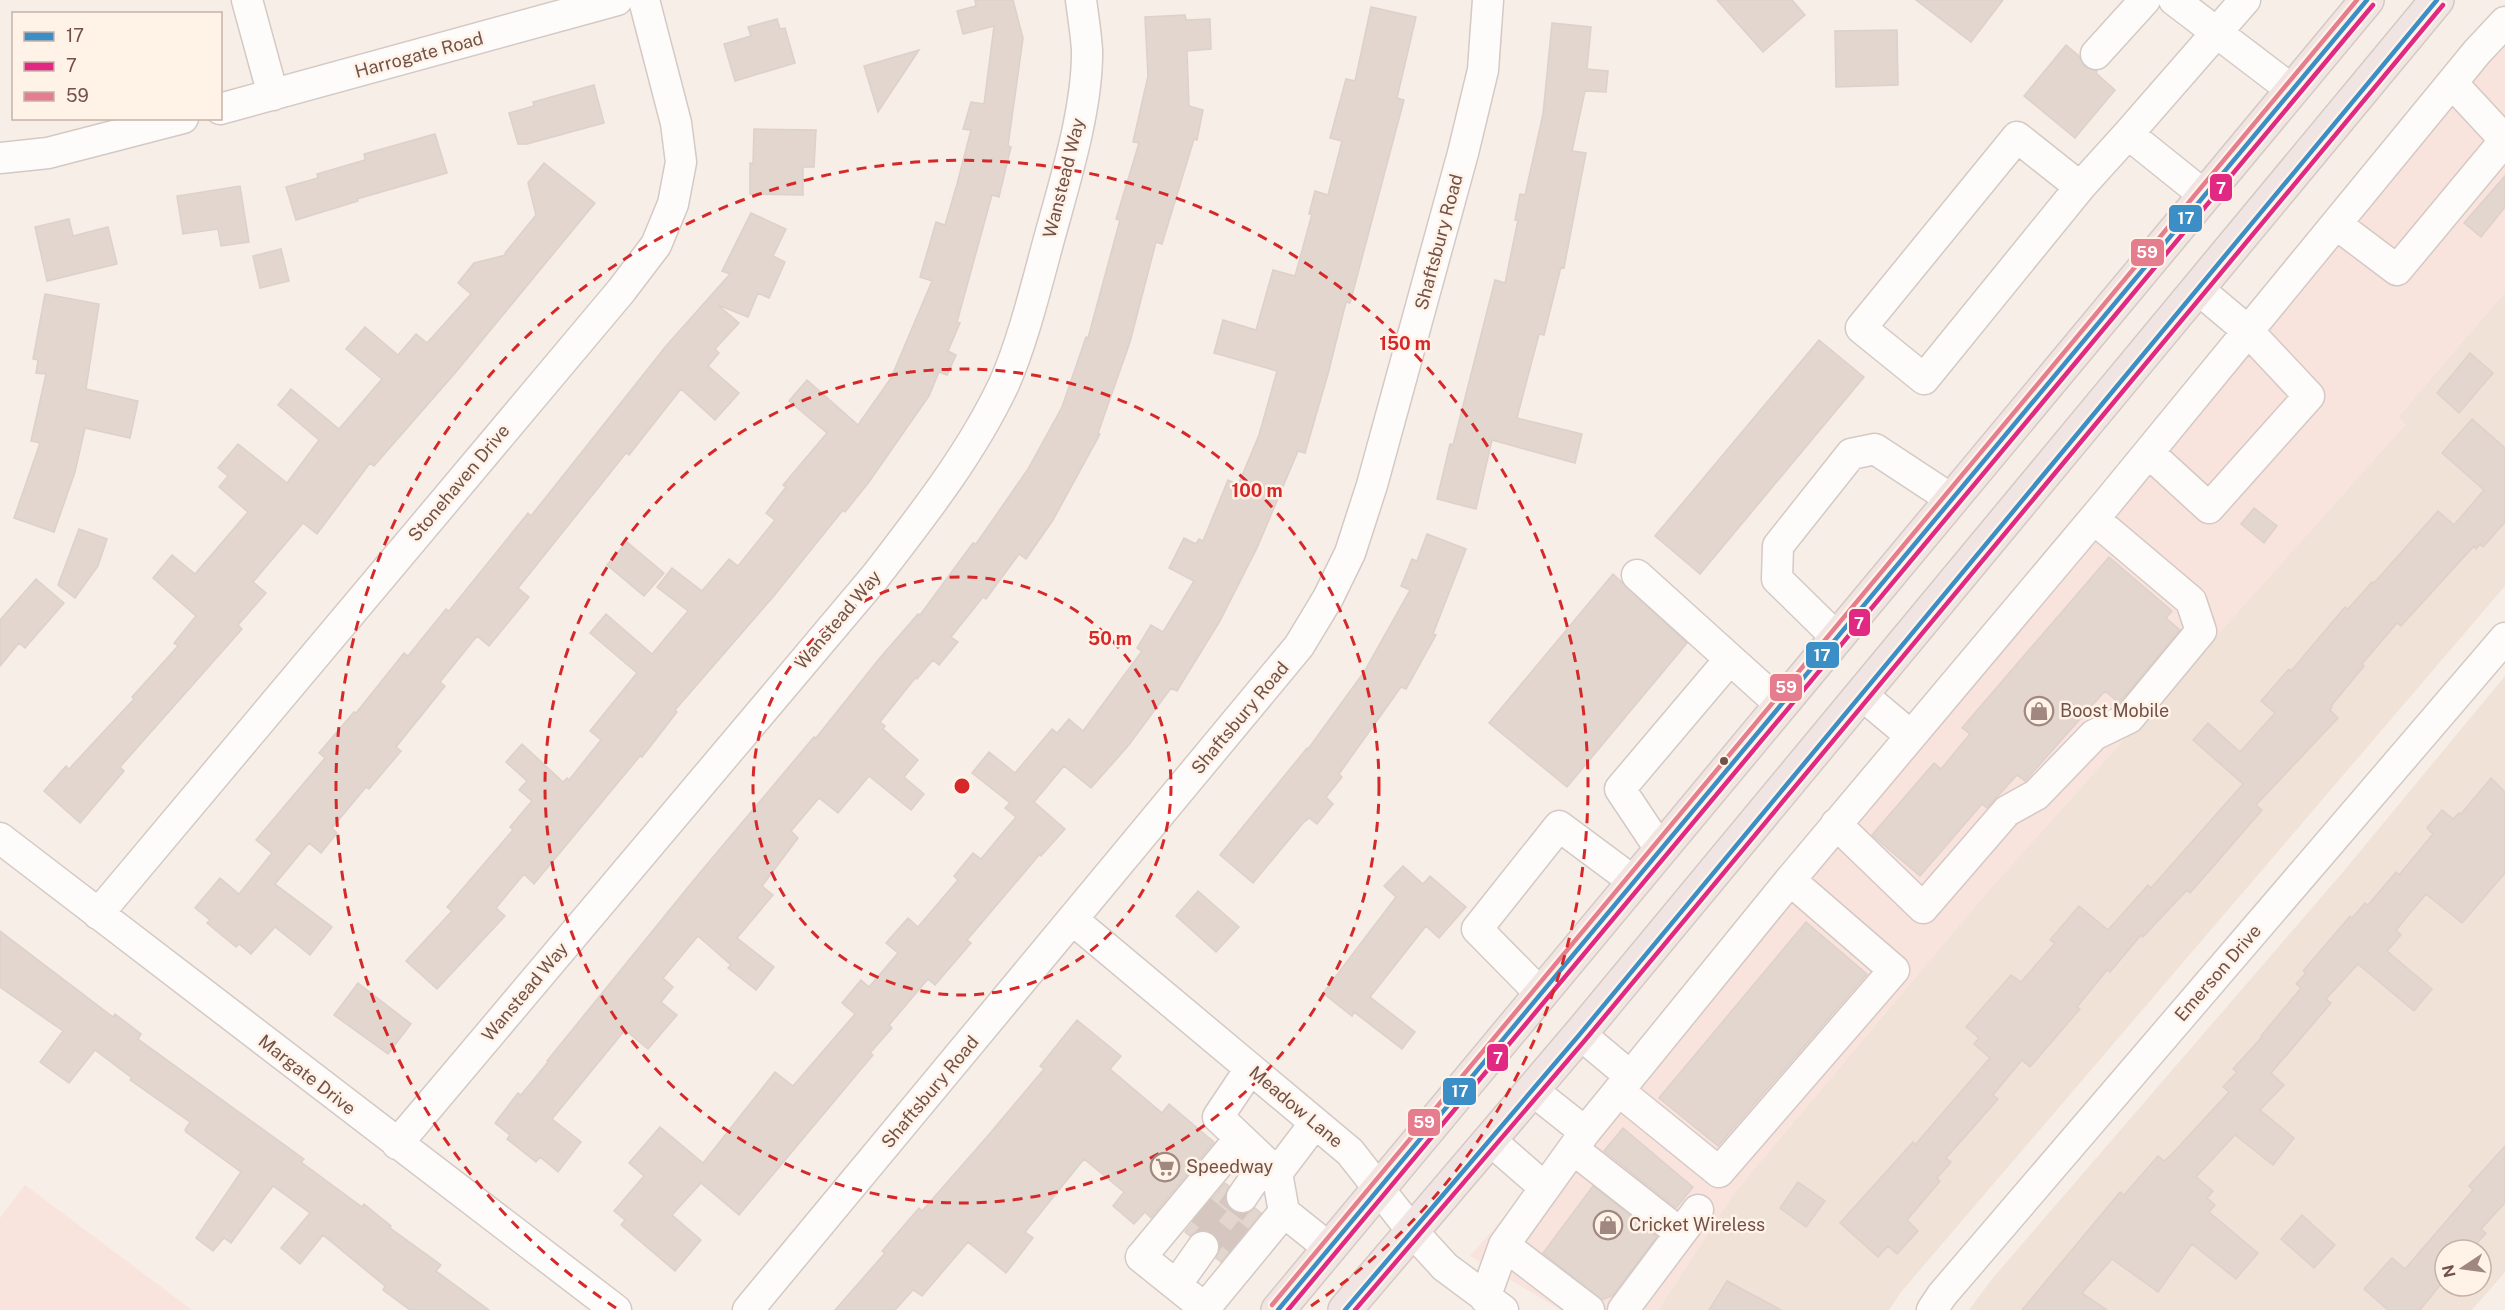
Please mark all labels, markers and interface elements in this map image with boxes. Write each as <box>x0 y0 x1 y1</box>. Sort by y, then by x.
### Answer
legend <box>12 12 222 120</box>
text: 17 <box>66 25 84 46</box>
street label: Harrogate Road <box>352 27 485 82</box>
text: 7 <box>66 55 77 76</box>
text: 59 <box>66 85 89 106</box>
street label: Wanstead Way <box>1038 115 1089 240</box>
street label: Shaftsbury Road <box>1410 172 1467 312</box>
line badge: 7 <box>2209 173 2233 202</box>
text: 7 <box>2216 179 2226 198</box>
line badge: 17 <box>2168 204 2203 233</box>
text: 17 <box>2178 209 2194 228</box>
line badge: 59 <box>2130 238 2165 267</box>
text: 59 <box>2136 243 2158 262</box>
text: 150 m <box>1379 333 1431 354</box>
street label: Stonehaven Drive <box>404 420 514 545</box>
text: 100 m <box>1231 480 1283 501</box>
street label: Wanstead Way <box>790 566 885 673</box>
line badge: 7 <box>1848 608 1871 637</box>
text: 7 <box>1854 614 1864 633</box>
text: 50 m <box>1088 628 1132 649</box>
line badge: 17 <box>1805 641 1840 669</box>
text: 17 <box>1814 646 1830 665</box>
street label: Shaftsbury Road <box>1187 657 1293 778</box>
line badge: 59 <box>1769 673 1803 702</box>
text: 59 <box>1775 678 1797 697</box>
shop icon: Boost Mobile <box>2023 695 2055 727</box>
place label: Boost Mobile <box>2060 700 2169 721</box>
unlabelled marker <box>1718 755 1730 767</box>
centre of rings <box>952 776 972 796</box>
street label: Emerson Drive <box>2170 920 2265 1025</box>
street label: Wanstead Way <box>477 938 572 1045</box>
street label: Margate Drive <box>255 1030 360 1119</box>
street label: Shaftsbury Road <box>877 1031 983 1152</box>
line badge: 7 <box>1486 1043 1509 1072</box>
text: 7 <box>1493 1049 1503 1068</box>
street label: Meadow Lane <box>1245 1061 1347 1152</box>
line badge: 17 <box>1442 1077 1477 1106</box>
text: 17 <box>1452 1082 1468 1101</box>
line badge: 59 <box>1407 1108 1441 1137</box>
text: 59 <box>1413 1113 1435 1132</box>
supermarket icon: Speedway <box>1149 1151 1181 1183</box>
place label: Speedway <box>1186 1156 1273 1177</box>
shop icon: Cricket Wireless <box>1592 1209 1624 1241</box>
place label: Cricket Wireless <box>1629 1214 1765 1235</box>
north arrow <box>2433 1238 2493 1298</box>
text: N <box>2438 1263 2460 1279</box>

